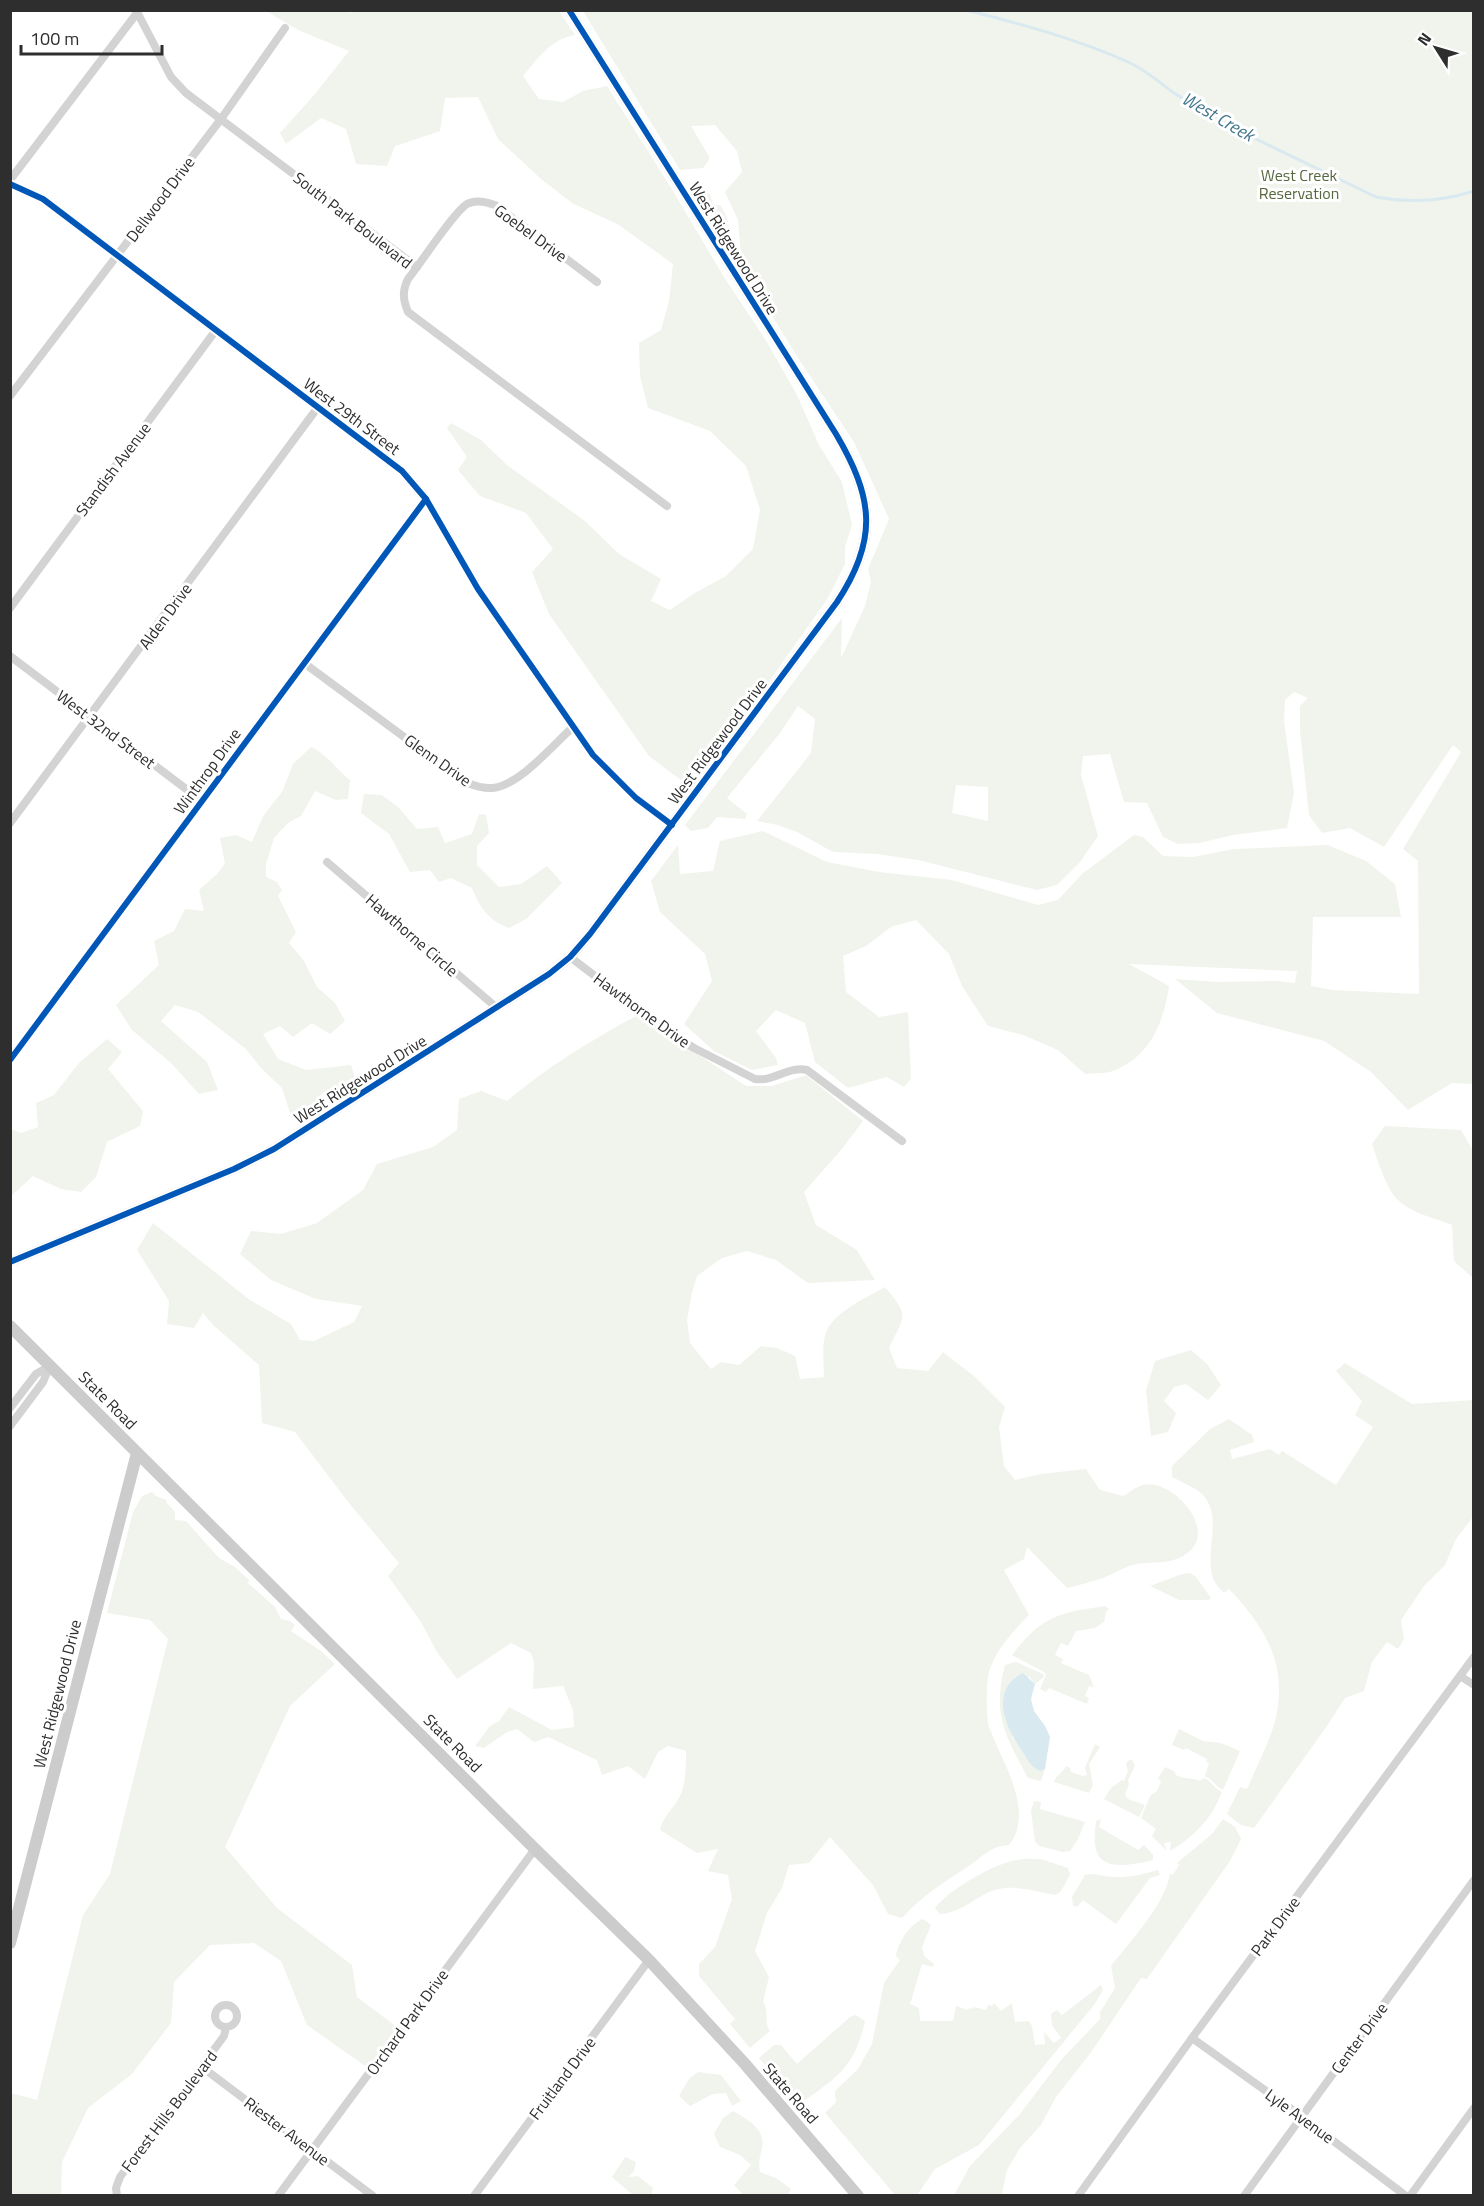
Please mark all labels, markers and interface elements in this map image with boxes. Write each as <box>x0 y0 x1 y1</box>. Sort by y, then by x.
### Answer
scale bar <box>21 18 162 56</box>
north arrow <box>1406 18 1466 78</box>
text: 100 m <box>30 25 79 52</box>
text: N <box>1411 27 1437 51</box>
water label: West Creek <box>1177 85 1261 149</box>
street label: Dellwood Drive <box>120 151 200 247</box>
park label: West Creek Reservation <box>1259 163 1339 205</box>
street label: South Park Boulevard <box>288 166 418 274</box>
street label: West Ridgewood Drive <box>683 177 785 319</box>
street label: Goebel Drive <box>490 198 572 268</box>
street label: West 29th Street <box>299 372 406 461</box>
street label: Standish Avenue <box>70 417 156 521</box>
street label: Alden Drive <box>133 578 197 654</box>
street label: West Ridgewood Drive <box>662 673 772 809</box>
street label: West 32nd Street <box>52 684 161 774</box>
street label: Winthrop Drive <box>168 723 246 819</box>
street label: Glenn Drive <box>399 728 477 792</box>
street label: Hawthorne Circle <box>360 888 464 982</box>
street label: Hawthorne Drive <box>589 967 695 1053</box>
street label: West Ridgewood Drive <box>289 1028 431 1130</box>
street label: State Road <box>73 1365 143 1435</box>
street label: West Ridgewood Drive <box>27 1617 87 1771</box>
street label: State Road <box>418 1708 488 1778</box>
street label: Park Drive <box>1245 1891 1305 1961</box>
street label: Orchard Park Drive <box>360 1964 454 2080</box>
street label: Center Drive <box>1325 1997 1393 2079</box>
street label: Fruitland Drive <box>523 2031 601 2125</box>
street label: Forest Hills Boulevard <box>115 2045 223 2177</box>
street label: State Road <box>758 2057 824 2129</box>
street label: Lyle Avenue <box>1261 2083 1339 2149</box>
street label: Riester Avenue <box>239 2091 335 2171</box>

